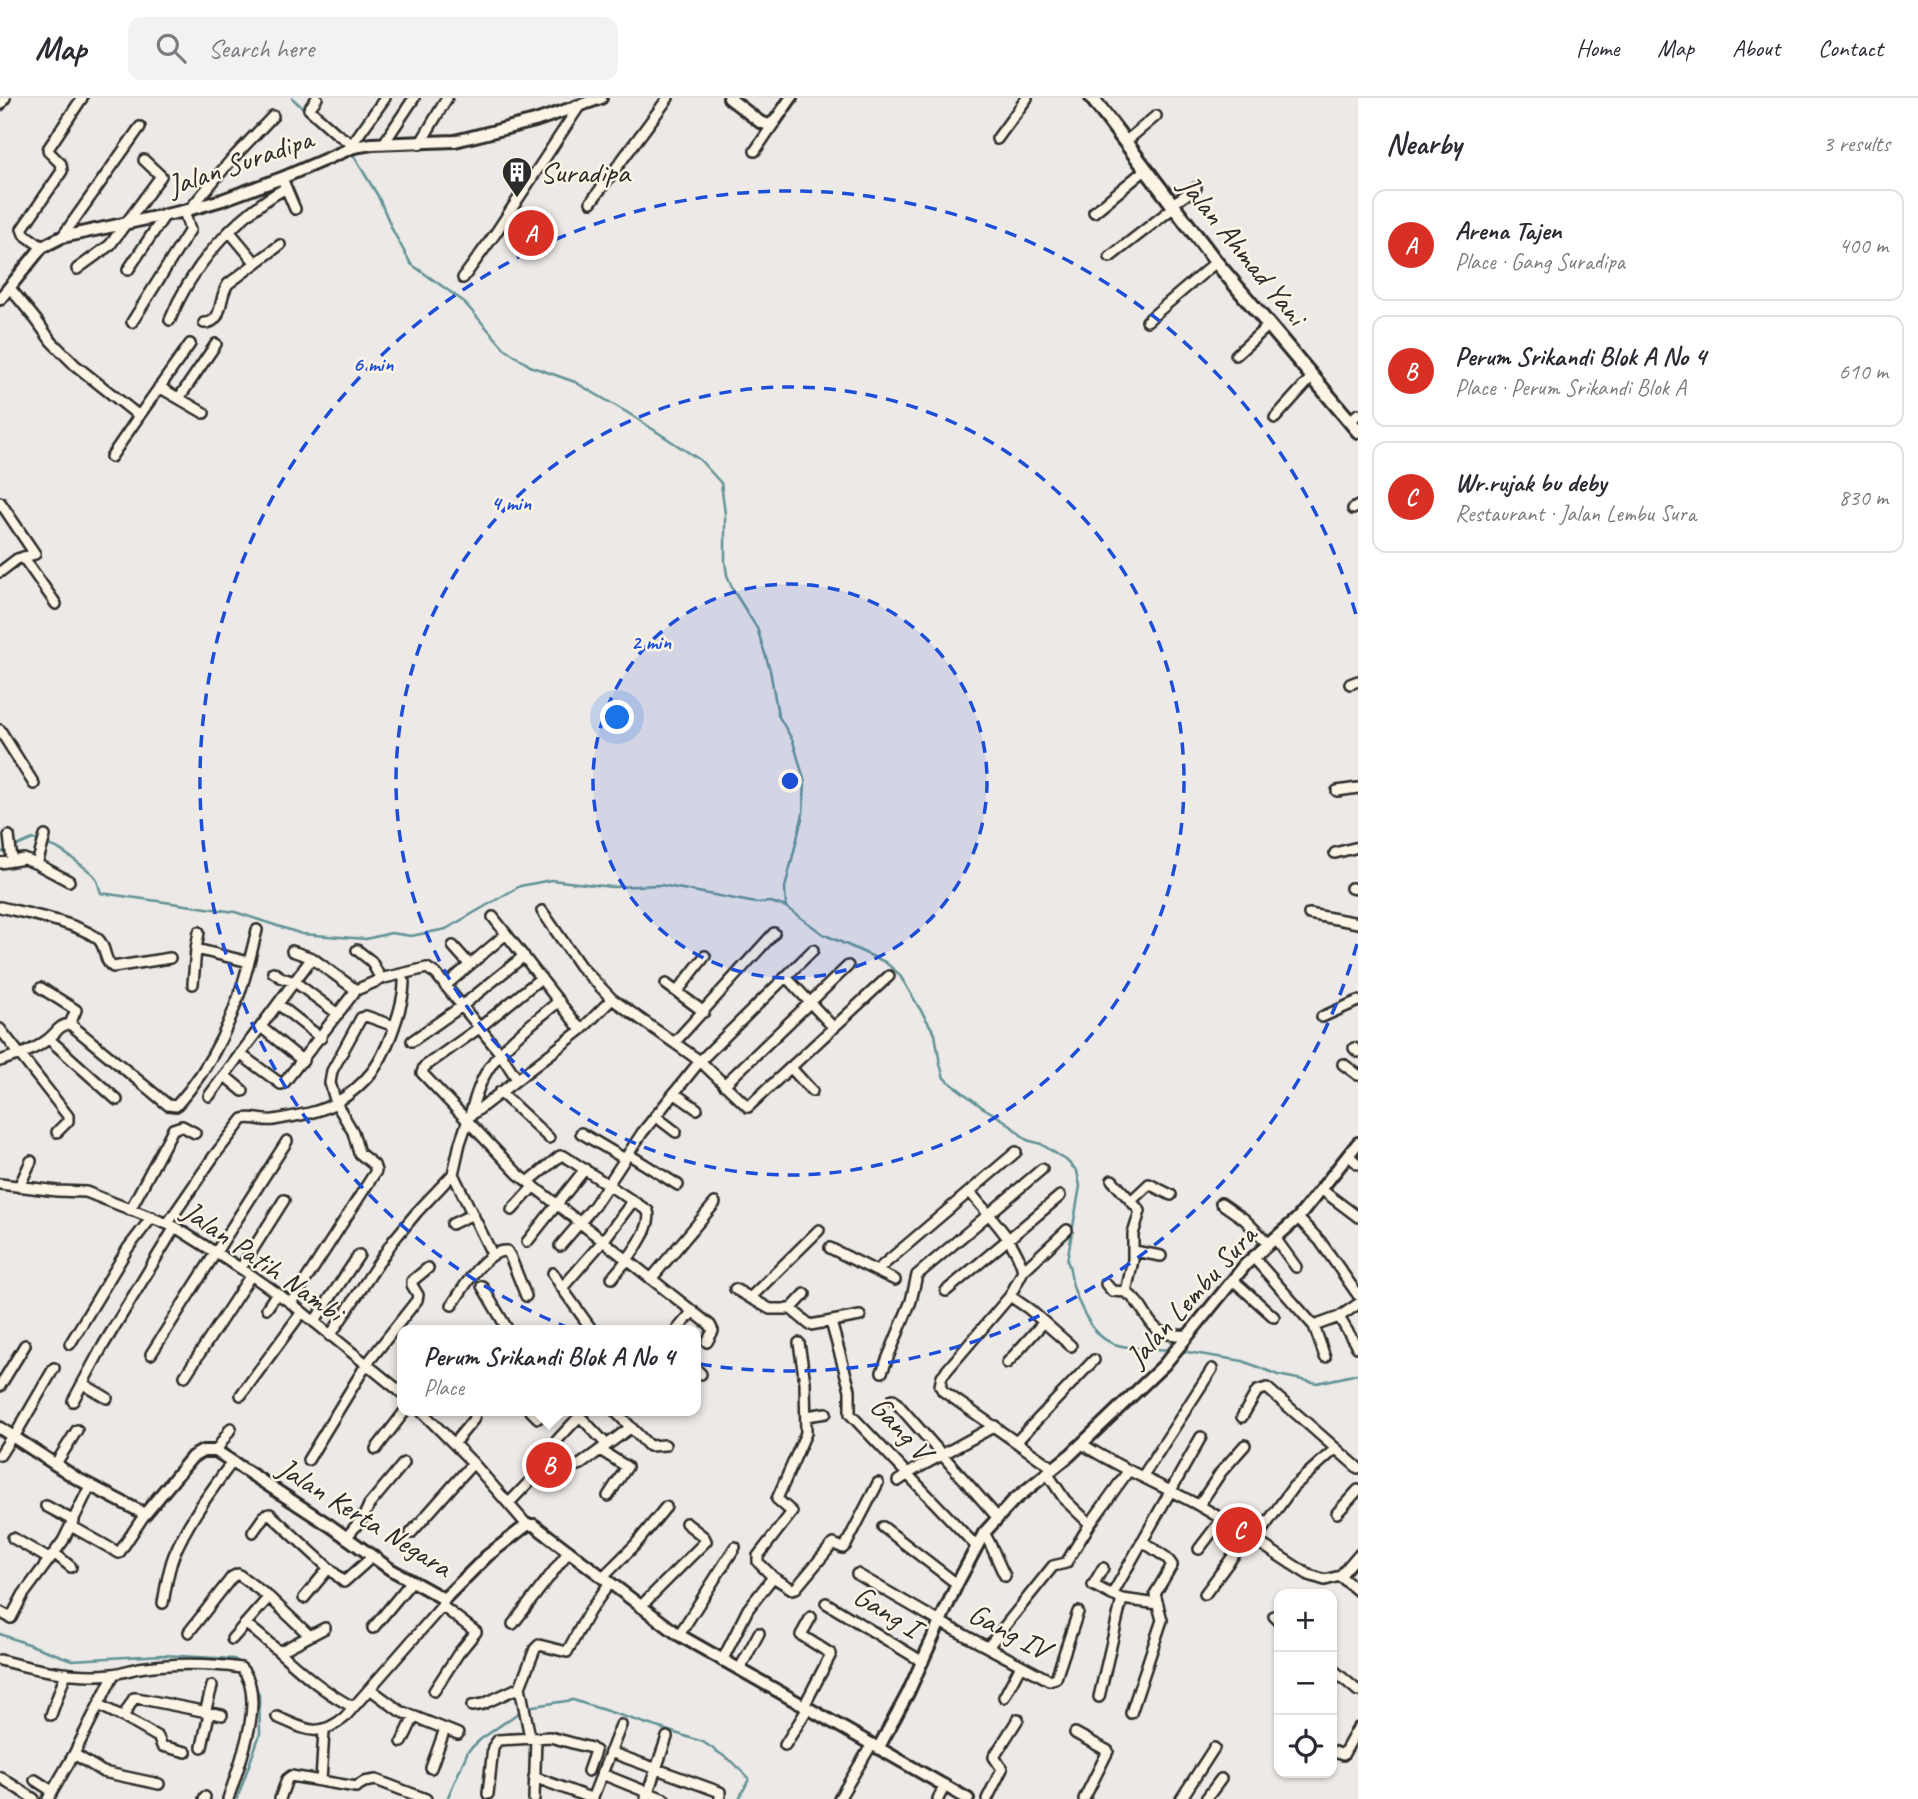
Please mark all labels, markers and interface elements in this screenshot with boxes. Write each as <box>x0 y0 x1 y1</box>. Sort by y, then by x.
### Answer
search box <box>128 17 618 80</box>
text: Map <box>35 27 86 69</box>
icon: search <box>152 29 190 67</box>
text: Search here <box>208 32 314 65</box>
text: Home <box>1576 33 1619 63</box>
text: Map <box>1657 33 1694 63</box>
text: About <box>1732 33 1780 63</box>
text: Contact <box>1818 33 1883 63</box>
street label: Jalan Suradipa <box>161 119 320 205</box>
text: Nearby <box>1386 125 1462 163</box>
text: 3 results <box>1823 129 1890 158</box>
place label: Suradipa <box>540 153 632 191</box>
building icon: Suradipa <box>500 155 534 199</box>
street label: Jalan Ahmad Yani <box>1170 166 1317 335</box>
pin: A <box>508 207 554 259</box>
text: Arena Tajen <box>1455 214 1561 247</box>
text: A <box>1405 231 1417 260</box>
text: 400 m <box>1839 231 1888 260</box>
text: Place · Gang Suradipa <box>1455 247 1625 276</box>
text: Perum Srikandi Blok A No 4 <box>1455 340 1706 373</box>
text: 6 min <box>353 351 394 377</box>
text: B <box>1405 357 1417 386</box>
text: 610 m <box>1839 357 1888 386</box>
text: Place · Perum Srikandi Blok A <box>1455 373 1686 402</box>
text: Wr.rujak bu deby <box>1455 466 1606 499</box>
text: C <box>1406 483 1416 512</box>
text: 830 m <box>1839 483 1888 512</box>
text: 4 min <box>491 490 531 516</box>
text: Restaurant · Jalan Lembu Sura <box>1455 499 1696 528</box>
text: 2 min <box>631 629 671 655</box>
your location <box>600 700 634 734</box>
centre of rings <box>778 769 802 793</box>
street label: Jalan Patih Nambi <box>174 1190 353 1332</box>
street label: Jalan Lembu Sura <box>1116 1215 1266 1376</box>
popup <box>397 1325 701 1416</box>
text: Perum Srikandi Blok A No 4 <box>424 1340 674 1373</box>
text: Place <box>424 1373 464 1402</box>
street label: Gang V <box>862 1388 944 1473</box>
pin: B <box>526 1439 572 1491</box>
street label: Jalan Kerta Negara <box>269 1447 461 1587</box>
pin: C <box>1216 1504 1262 1556</box>
street label: Gang I <box>847 1576 933 1650</box>
map controls <box>1274 1589 1337 1778</box>
button: + <box>1274 1589 1337 1652</box>
street label: Gang IV <box>962 1594 1061 1671</box>
button: − <box>1274 1652 1337 1715</box>
button: locate <box>1274 1715 1337 1778</box>

